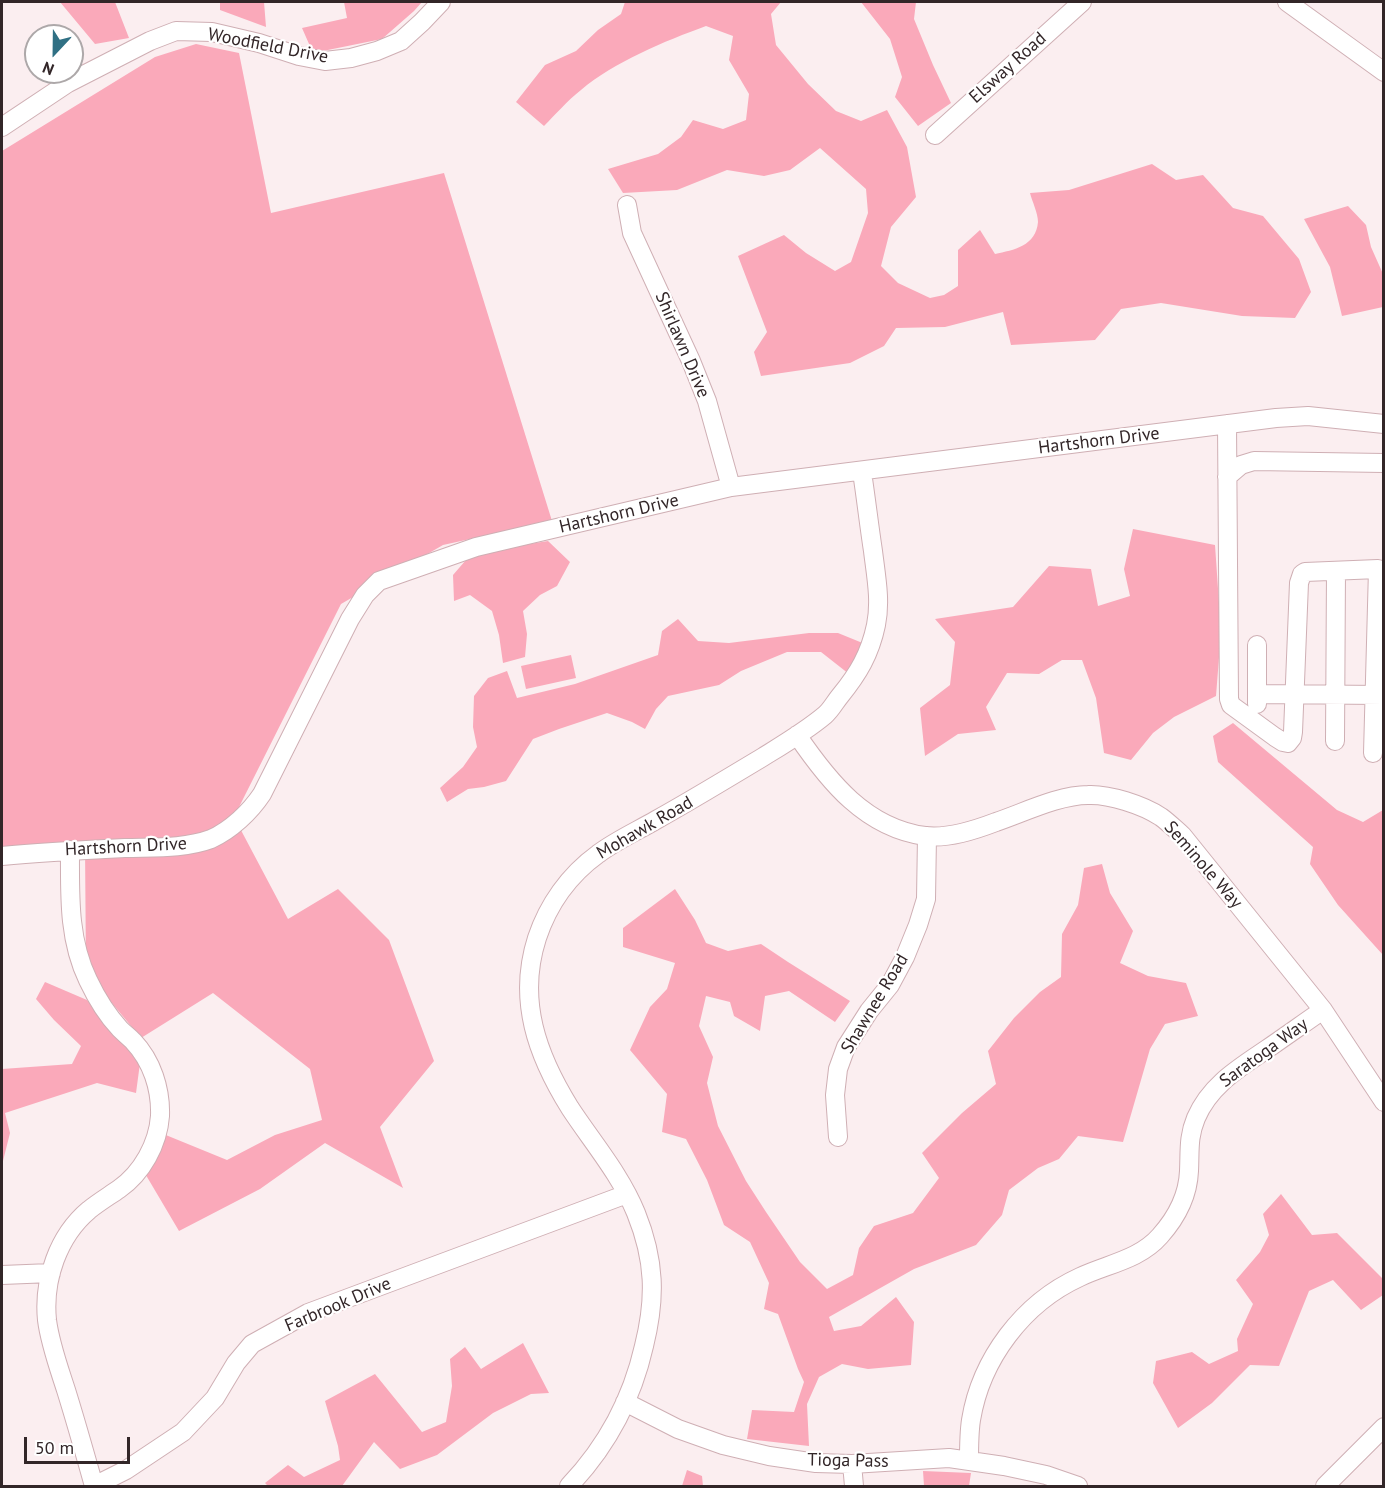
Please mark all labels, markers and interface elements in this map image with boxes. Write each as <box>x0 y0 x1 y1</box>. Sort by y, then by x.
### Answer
north arrow <box>24 24 84 84</box>
street label: Woodfield Drive <box>206 24 330 68</box>
street label: Elsway Road <box>965 28 1051 108</box>
text: N <box>39 58 57 80</box>
street label: Shirlawn Drive <box>650 289 714 401</box>
street label: Hartshorn Drive <box>1037 423 1161 459</box>
street label: Hartshorn Drive <box>557 490 681 538</box>
street label: Mohawk Road <box>593 792 697 864</box>
street label: Seminole Way <box>1159 817 1247 913</box>
street label: Hartshorn Drive <box>65 833 187 861</box>
street label: Shawnee Road <box>837 950 913 1058</box>
street label: Saratoga Way <box>1216 1014 1312 1092</box>
street label: Farbrook Drive <box>282 1273 394 1337</box>
scale bar <box>27 1425 134 1463</box>
text: 50 m <box>35 1436 74 1459</box>
street label: Tioga Pass <box>807 1449 889 1473</box>

